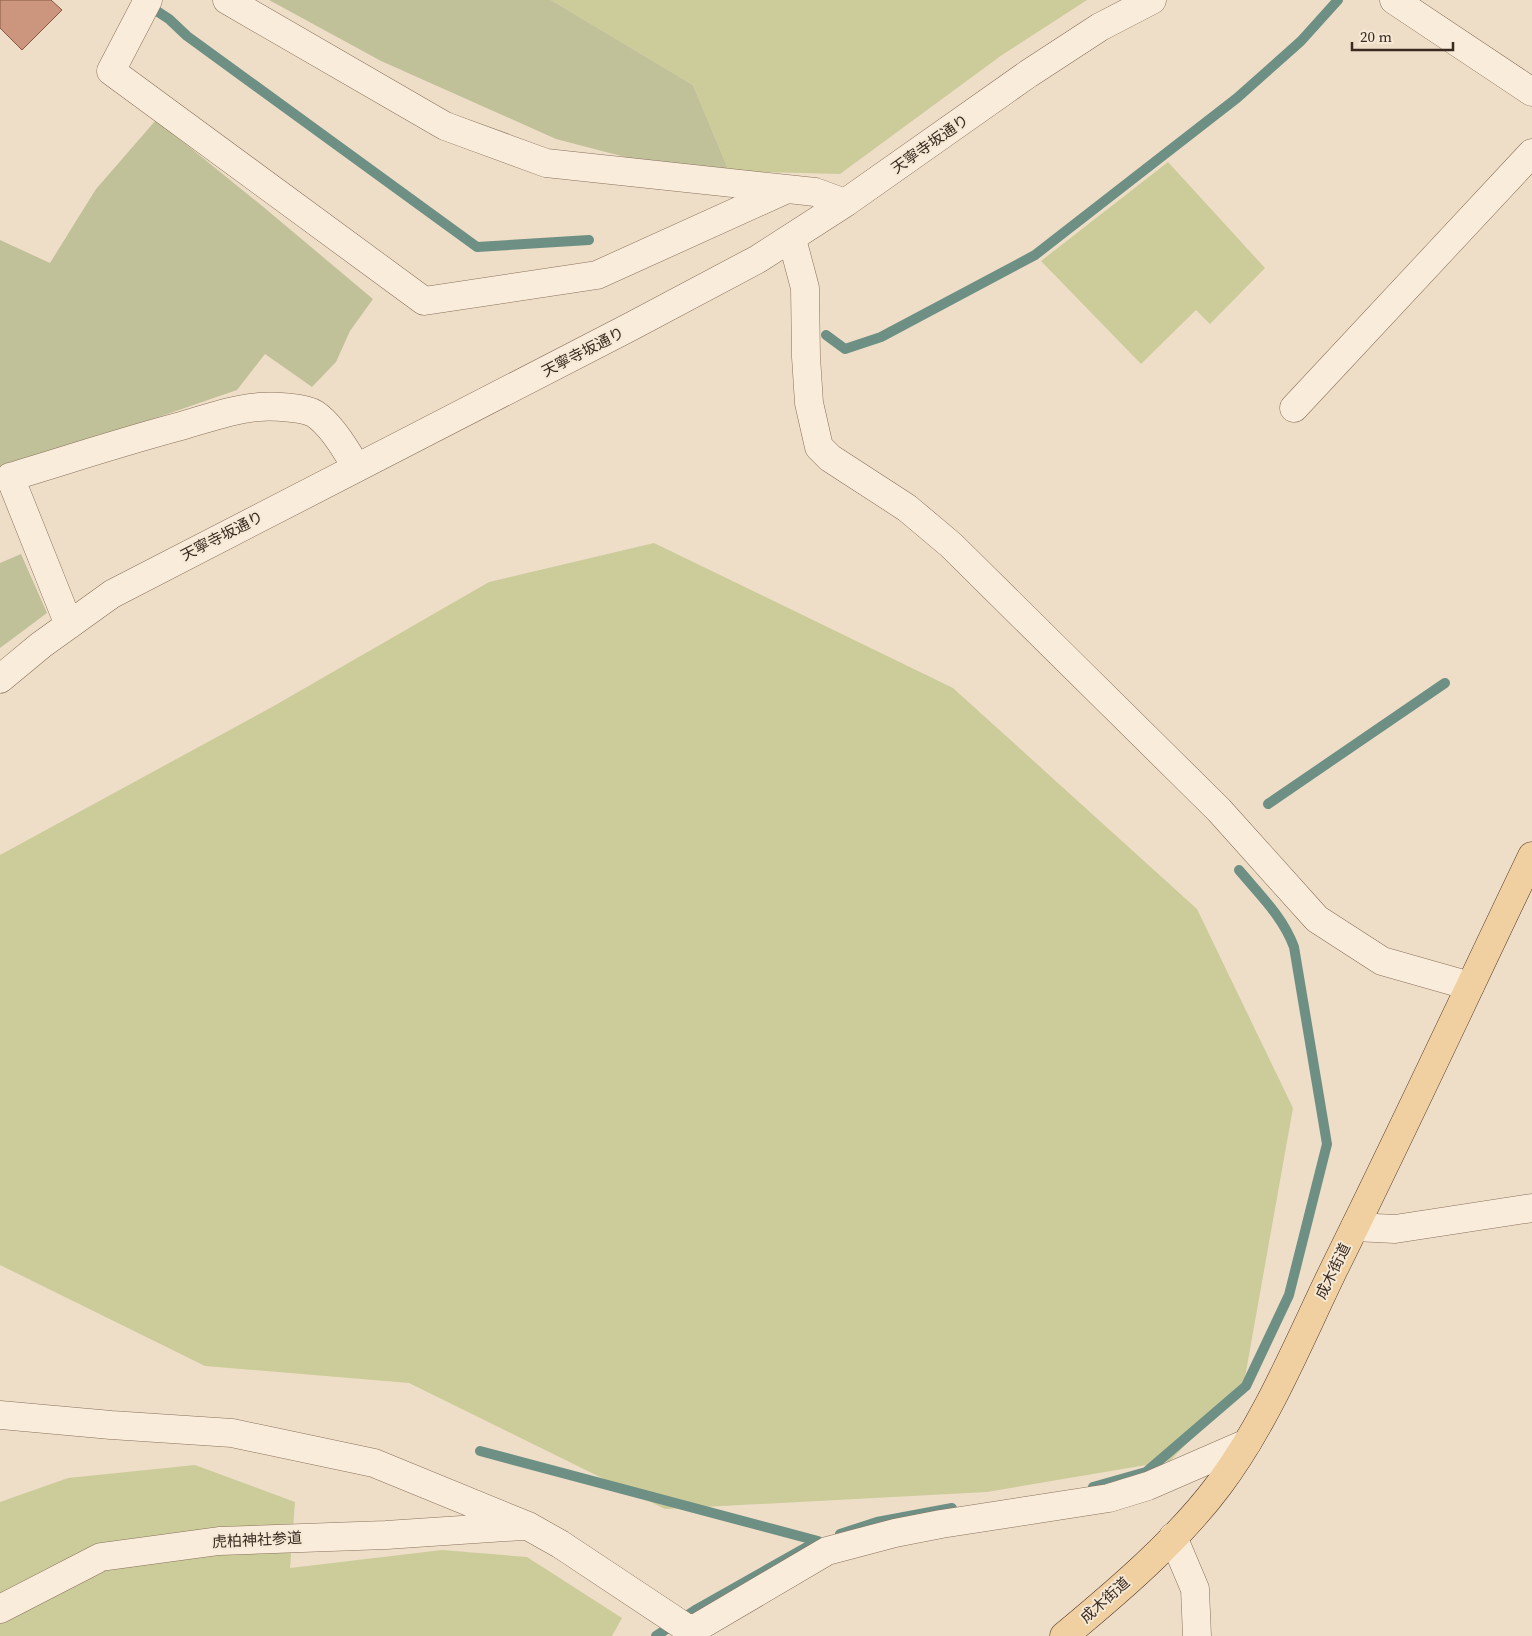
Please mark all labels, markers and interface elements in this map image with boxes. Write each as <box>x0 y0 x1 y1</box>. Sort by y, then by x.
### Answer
scale bar <box>1352 20 1453 52</box>
text: 20 m <box>1360 26 1392 47</box>
street label: 天寧寺坂通り <box>887 109 973 178</box>
street label: 天寧寺坂通り <box>538 322 628 381</box>
street label: 天寧寺坂通り <box>177 506 267 565</box>
street label: 成木街道 <box>1310 1239 1355 1302</box>
street label: 虎柏神社参道 <box>211 1527 302 1552</box>
street label: 成木街道 <box>1075 1572 1134 1628</box>

